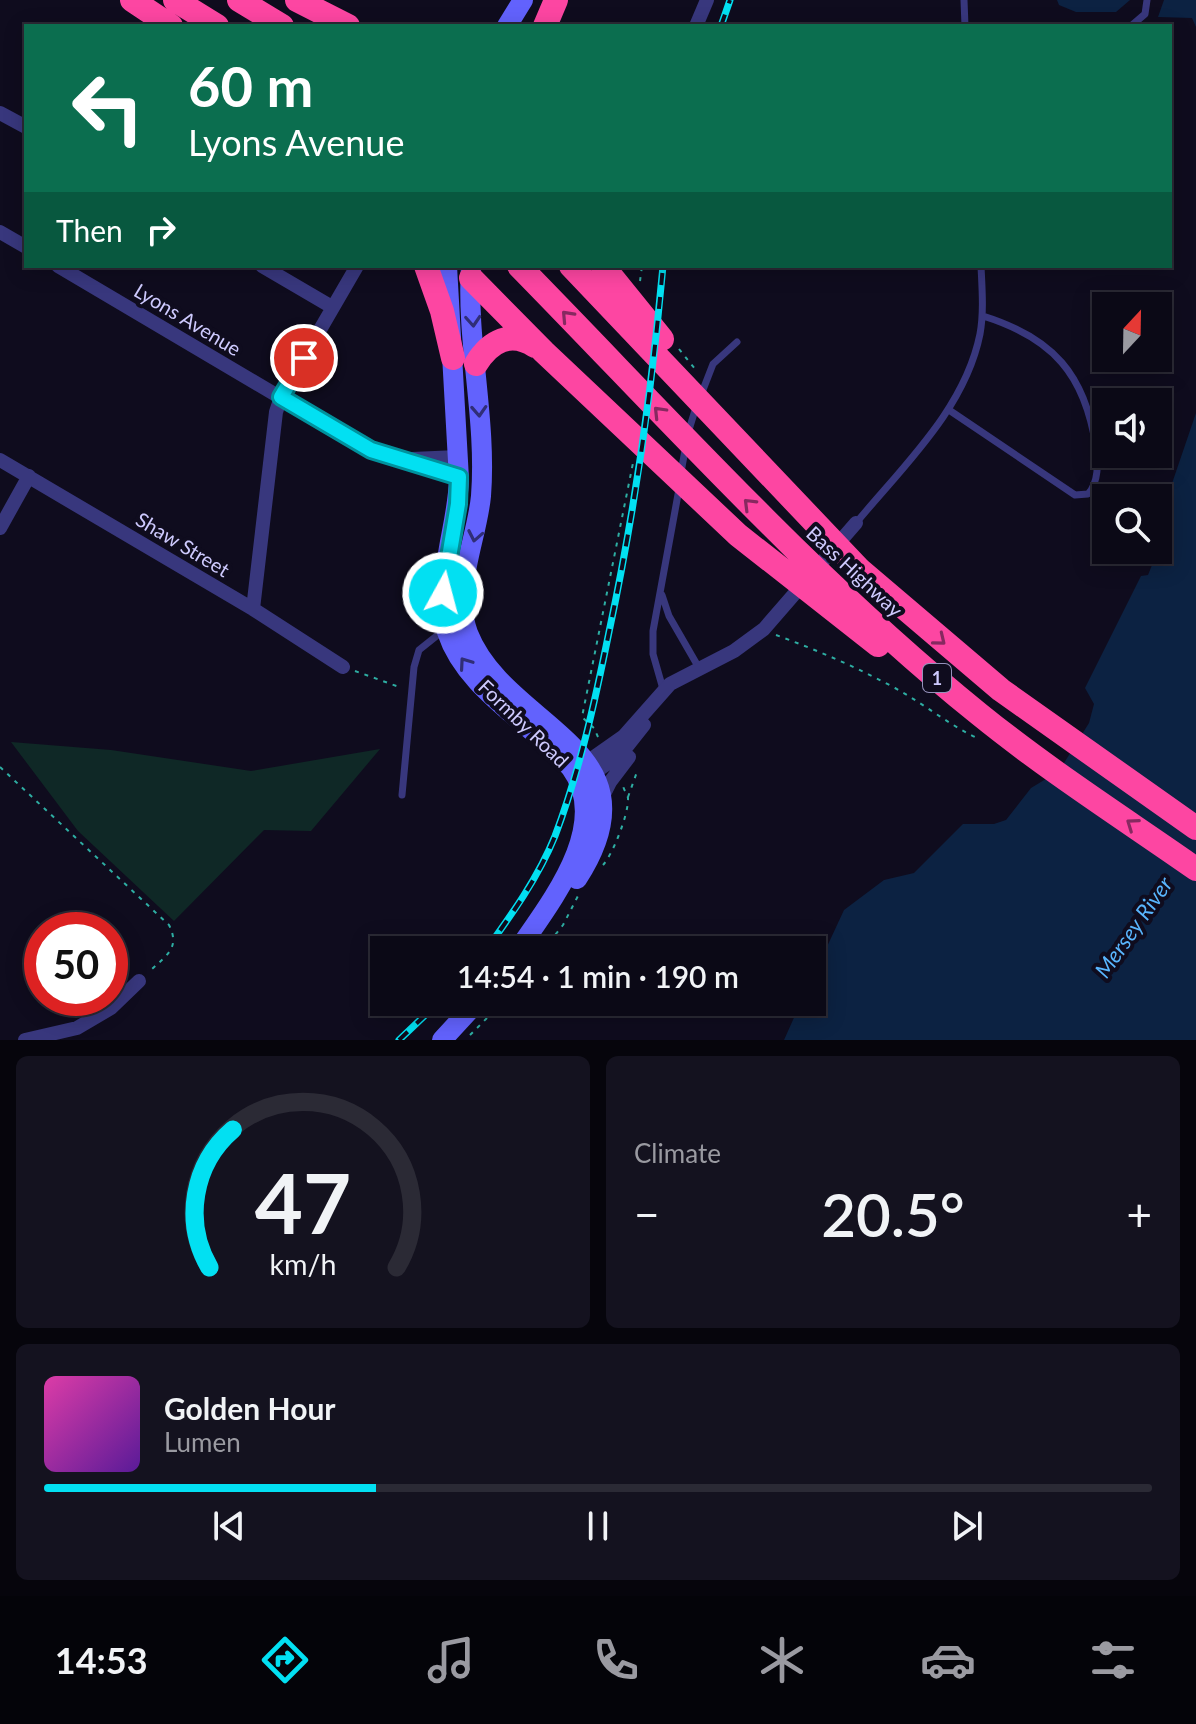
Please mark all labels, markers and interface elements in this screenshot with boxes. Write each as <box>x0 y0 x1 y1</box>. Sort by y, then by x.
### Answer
text: 60 m <box>188 52 313 119</box>
icon: left <box>56 56 160 160</box>
text: Lyons Avenue <box>188 120 404 164</box>
icon: right <box>139 208 183 252</box>
text: Then <box>56 212 123 248</box>
street label: Lyons Avenue <box>130 278 246 360</box>
north arrow <box>1092 292 1172 372</box>
map controls <box>1092 292 1172 564</box>
one-way arrow <box>563 310 577 325</box>
one-way arrow <box>464 315 481 328</box>
pin <box>270 324 338 392</box>
icon: arrive <box>282 336 326 380</box>
button: sound <box>1092 388 1172 468</box>
one-way arrow <box>470 405 487 418</box>
one-way arrow <box>654 407 668 421</box>
button: search <box>1092 484 1172 564</box>
one-way arrow <box>744 498 758 513</box>
street label: Shaw Street <box>132 507 234 581</box>
street label: Bass Highway <box>802 521 908 622</box>
one-way arrow <box>467 529 484 542</box>
position arrow <box>401 551 485 635</box>
one-way arrow <box>931 630 945 645</box>
one-way arrow <box>460 657 475 672</box>
road number: 1 <box>923 664 951 692</box>
street label: Formby Road <box>474 674 574 772</box>
one-way arrow <box>1126 819 1140 834</box>
water label: Mersey River <box>1088 871 1178 983</box>
speed limit sign: 50 <box>24 912 128 1016</box>
text: 14:54 · 1 min · 190 m <box>457 958 739 994</box>
text: Climate <box>634 1137 721 1169</box>
text: 47 <box>255 1152 351 1252</box>
text: 20.5° <box>821 1178 965 1250</box>
text: − <box>634 1188 660 1240</box>
text: + <box>1126 1188 1152 1240</box>
text: km/h <box>270 1247 336 1281</box>
text: Golden Hour <box>164 1390 336 1426</box>
text: Lumen <box>164 1426 241 1458</box>
icon: previous <box>207 1504 251 1548</box>
icon: pause <box>576 1504 620 1548</box>
icon: next <box>945 1504 989 1548</box>
icon: directions <box>257 1632 313 1688</box>
icon: music <box>423 1632 479 1688</box>
icon: phone <box>588 1632 644 1688</box>
icon: climate <box>754 1632 810 1688</box>
icon: car <box>920 1632 976 1688</box>
icon: filters <box>1085 1632 1141 1688</box>
text: 14:53 <box>55 1638 148 1682</box>

